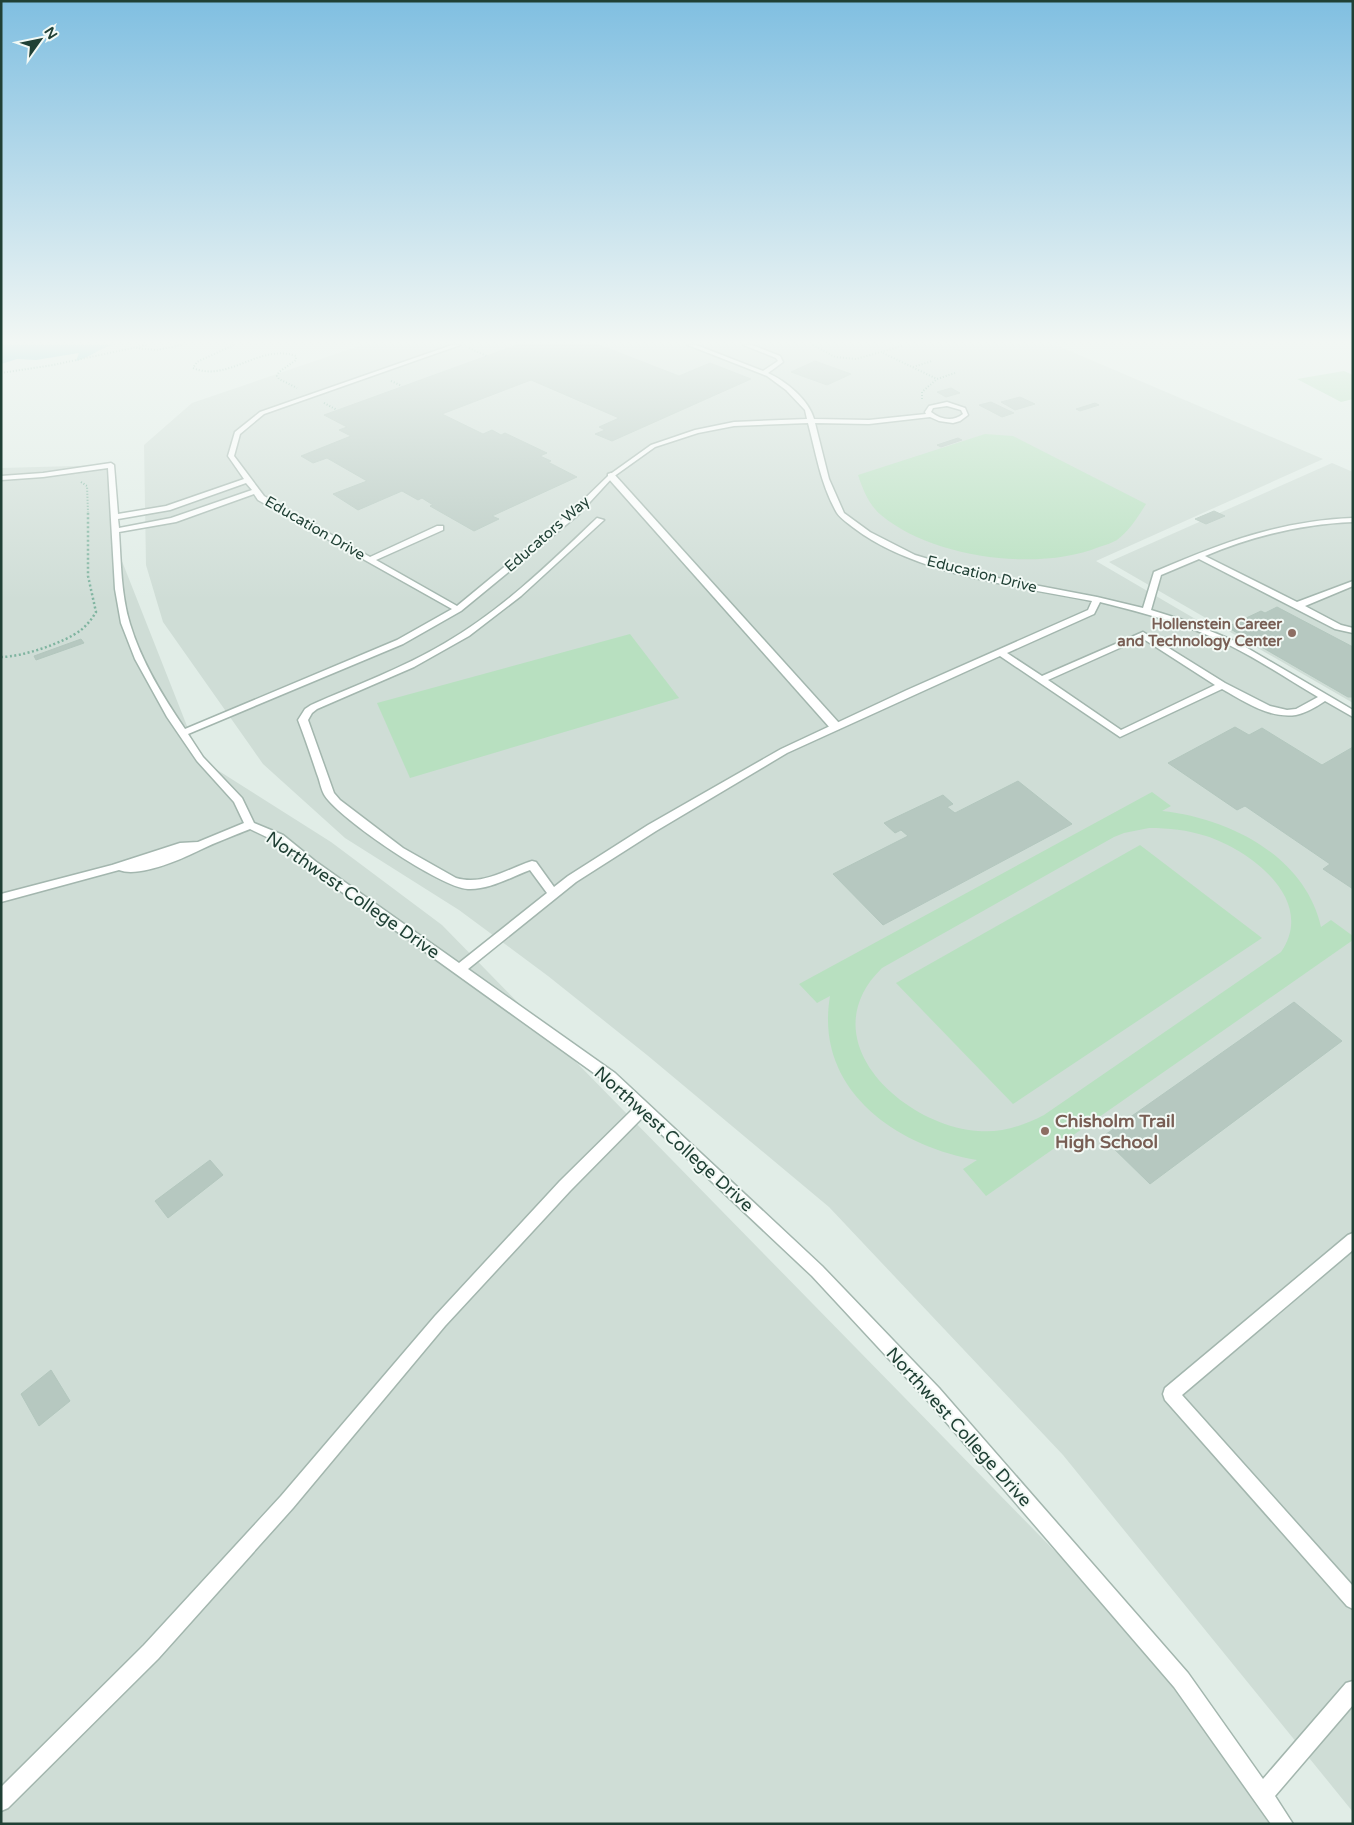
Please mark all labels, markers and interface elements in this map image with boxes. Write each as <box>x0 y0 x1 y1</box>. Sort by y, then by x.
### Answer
north arrow <box>15 15 65 65</box>
text: N <box>40 24 61 43</box>
street label: Education Drive <box>262 492 368 564</box>
street label: Educators Way <box>501 492 593 576</box>
street label: Education Drive <box>925 552 1039 596</box>
place label: Hollenstein Career and Technology Center <box>1117 615 1282 651</box>
marker: Hollenstein Career and Technology Center <box>1286 627 1298 639</box>
street label: Northwest College Drive <box>262 827 444 963</box>
street label: Northwest College Drive <box>590 1062 758 1216</box>
place label: Chisholm Trail High School <box>1055 1110 1175 1153</box>
marker: Chisholm Trail High School <box>1039 1125 1051 1137</box>
street label: Northwest College Drive <box>882 1343 1036 1511</box>

